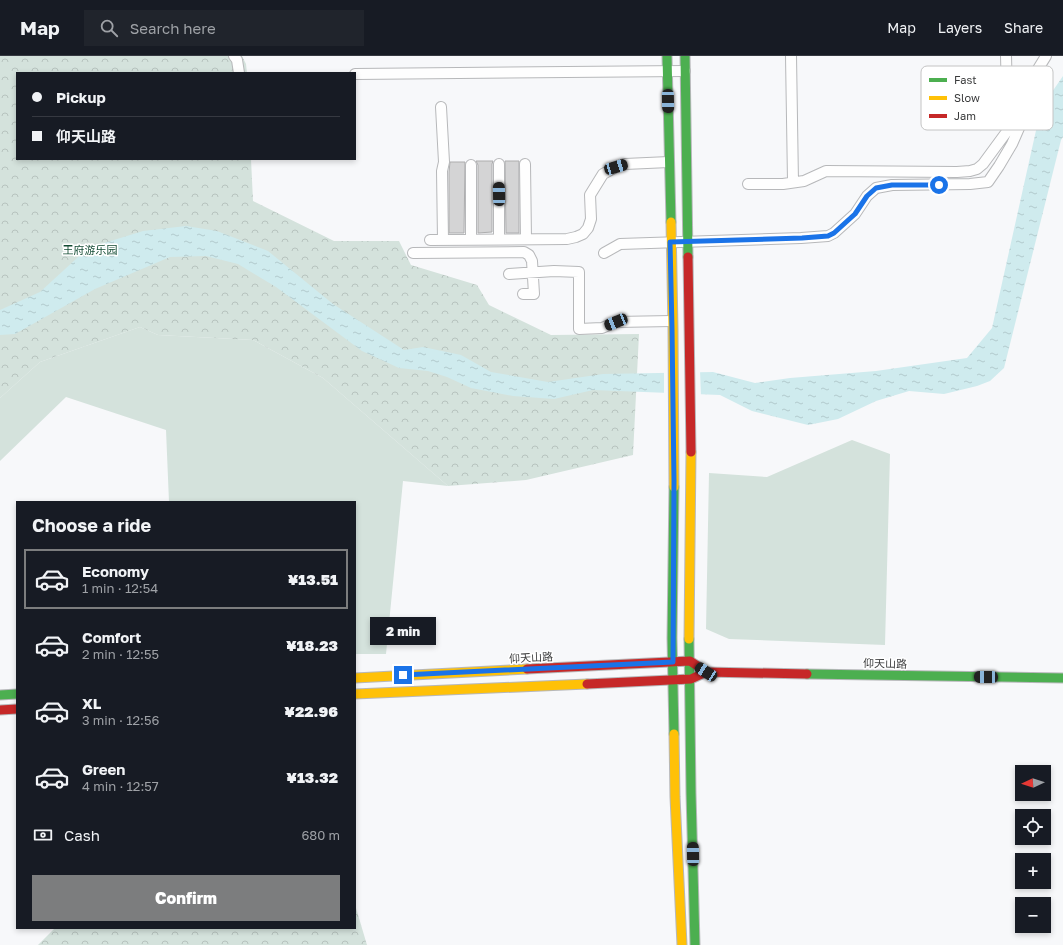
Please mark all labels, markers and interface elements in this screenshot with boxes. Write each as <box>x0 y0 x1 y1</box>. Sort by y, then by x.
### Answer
search box <box>84 10 364 46</box>
text: Map <box>20 16 60 39</box>
icon: search <box>98 17 120 39</box>
text: Search here <box>130 19 216 37</box>
text: Map <box>887 19 916 36</box>
text: Layers <box>938 19 982 36</box>
text: Share <box>1004 19 1043 36</box>
legend <box>921 66 1053 130</box>
text: Fast <box>954 73 977 86</box>
text: Pickup <box>56 88 106 106</box>
car <box>662 89 674 113</box>
text: Slow <box>954 91 980 104</box>
text: Jam <box>954 109 976 122</box>
text: 仰天山路 <box>56 127 116 145</box>
car <box>603 158 629 176</box>
route start <box>930 176 948 194</box>
car <box>493 182 505 206</box>
park label: 王府游乐园 <box>63 243 118 256</box>
car <box>603 312 629 332</box>
text: Choose a ride <box>32 514 151 536</box>
icon: car <box>34 561 70 597</box>
text: Economy <box>82 562 149 580</box>
text: ¥13.51 <box>288 570 338 588</box>
text: 1 min · 12:54 <box>82 580 158 596</box>
callout: 2 min <box>370 617 436 645</box>
text: 2 min <box>386 623 420 639</box>
icon: car <box>34 627 70 663</box>
text: Comfort <box>82 628 141 646</box>
text: ¥18.23 <box>286 636 338 654</box>
text: 2 min · 12:55 <box>82 646 159 662</box>
street label: 仰天山路 <box>509 649 553 665</box>
street label: 仰天山路 <box>863 656 907 670</box>
car <box>693 660 719 684</box>
route end <box>394 666 412 684</box>
car <box>974 671 998 683</box>
icon: car <box>34 693 70 729</box>
text: XL <box>82 694 101 712</box>
text: ¥22.96 <box>284 702 338 720</box>
text: 3 min · 12:56 <box>82 712 159 728</box>
icon: car <box>34 759 70 795</box>
text: Green <box>82 760 125 778</box>
north arrow <box>1015 765 1051 801</box>
map controls <box>1015 765 1051 933</box>
text: ¥13.32 <box>286 768 338 786</box>
text: 4 min · 12:57 <box>82 778 159 794</box>
button: locate <box>1015 809 1051 845</box>
icon: cash <box>32 824 54 846</box>
text: Cash <box>64 826 100 844</box>
text: 680 m <box>301 827 340 843</box>
car <box>687 842 699 866</box>
button: + <box>1015 853 1051 889</box>
button: Confirm <box>32 875 340 921</box>
button: − <box>1015 897 1051 933</box>

